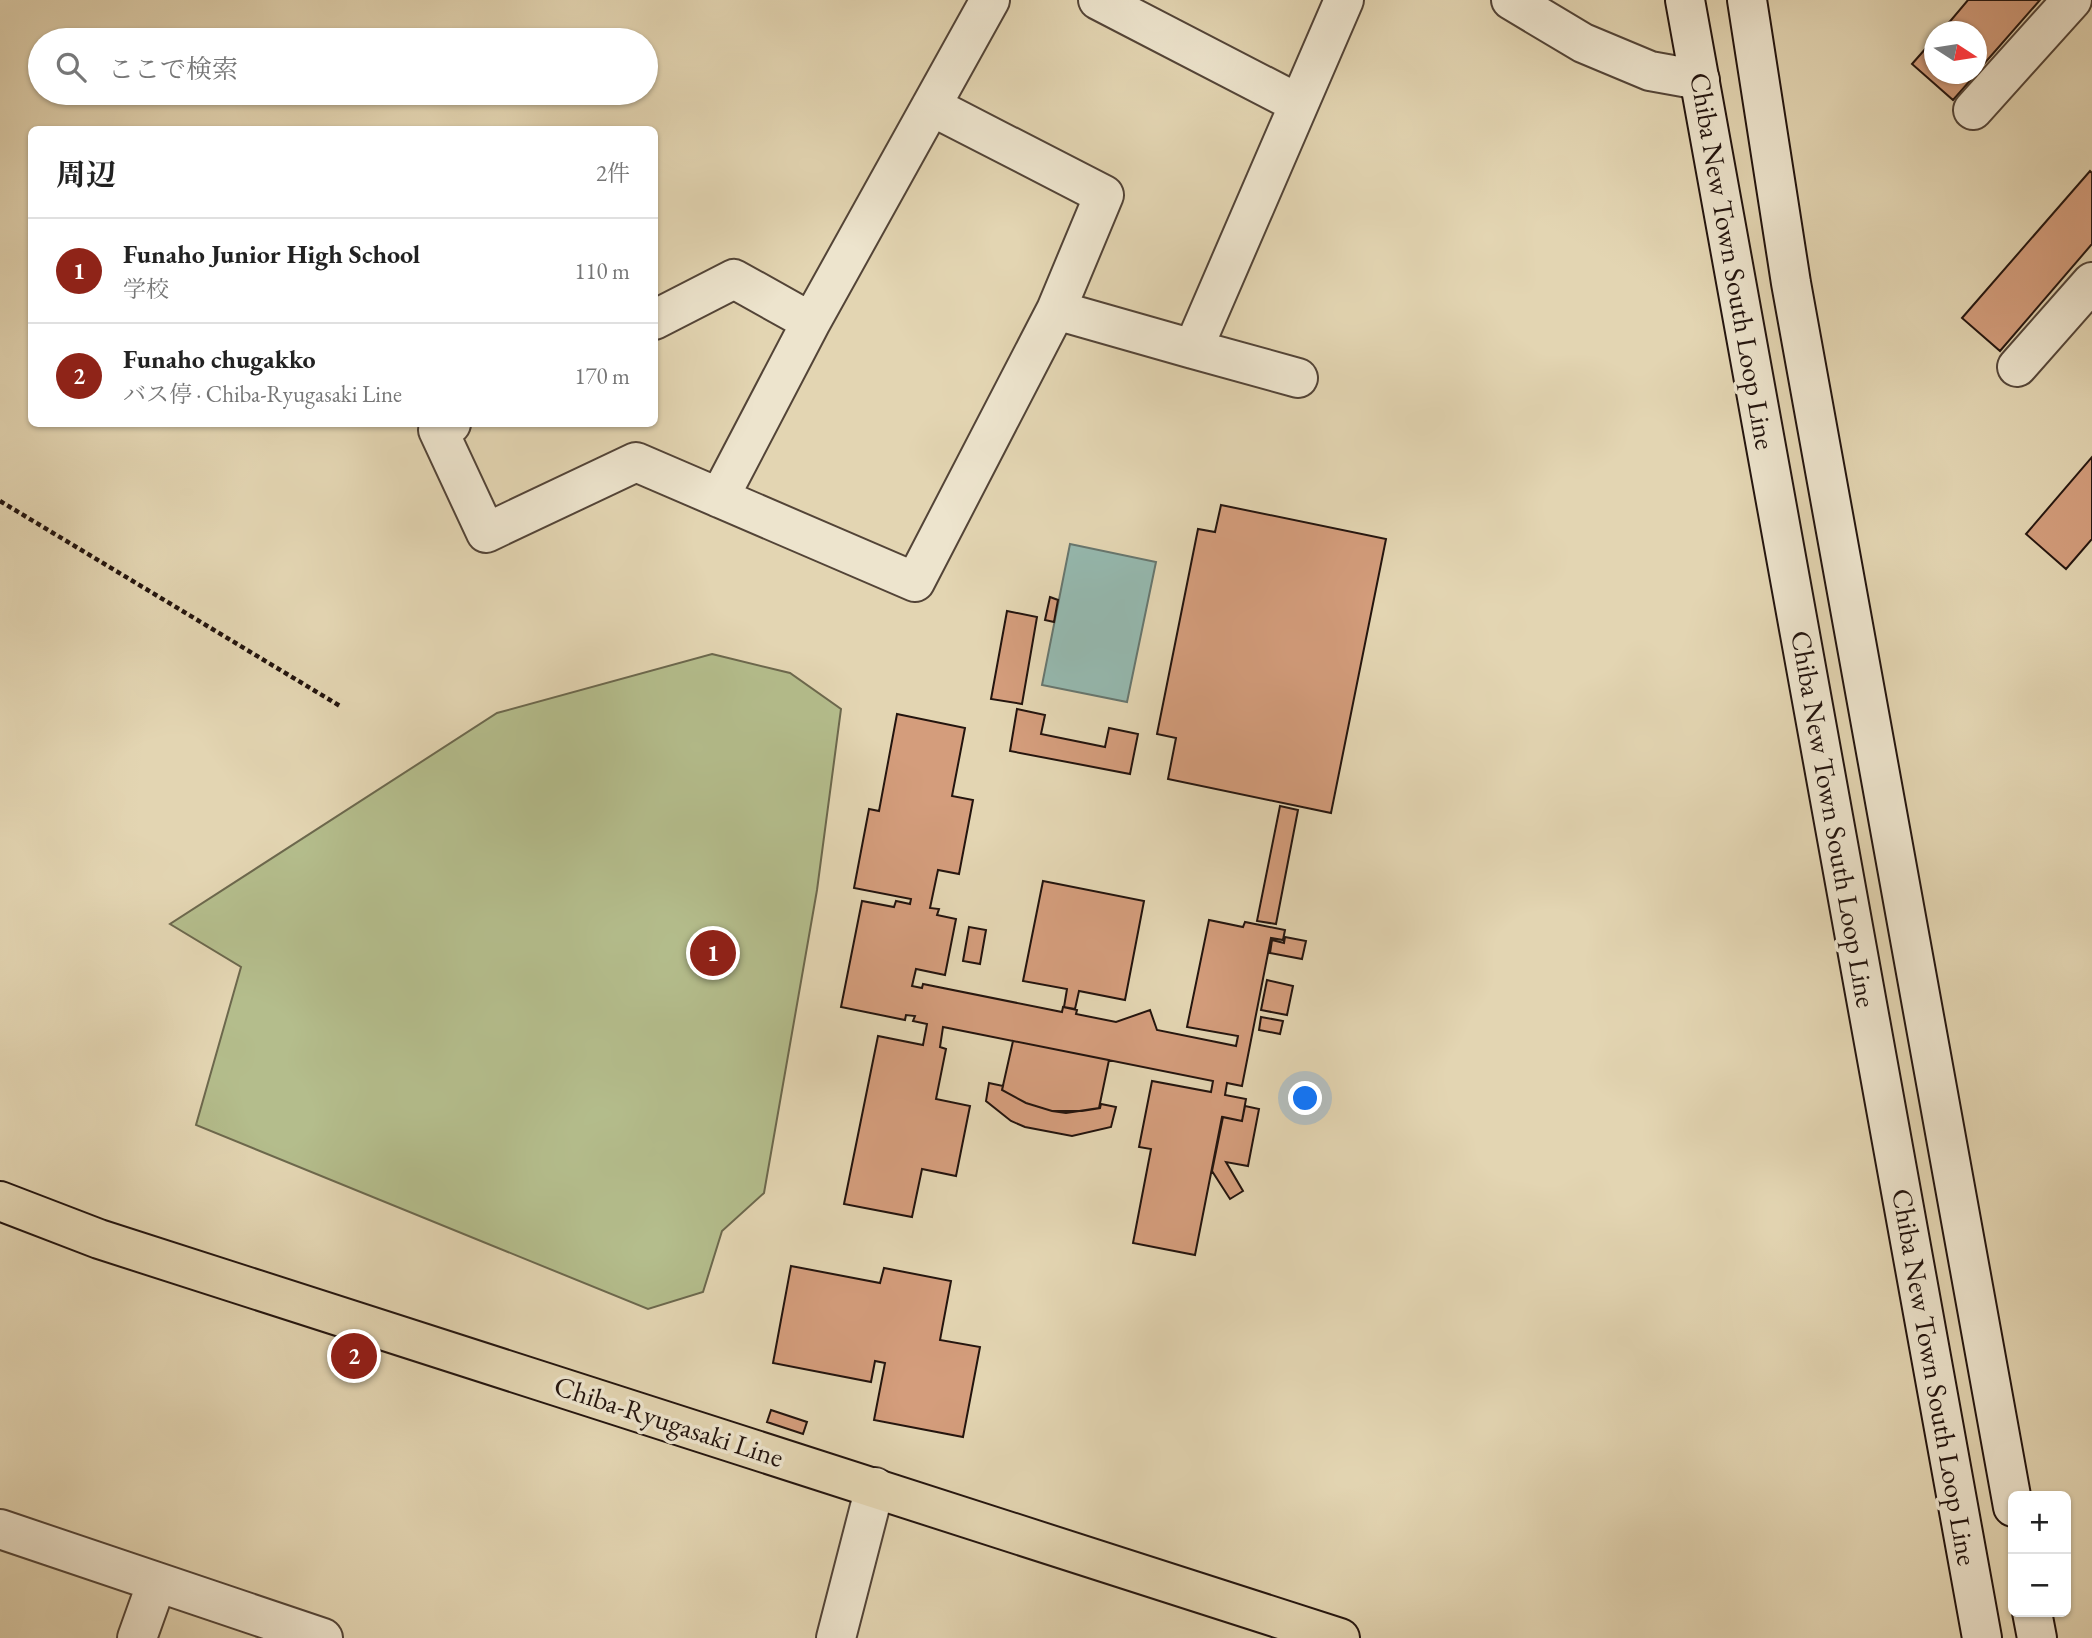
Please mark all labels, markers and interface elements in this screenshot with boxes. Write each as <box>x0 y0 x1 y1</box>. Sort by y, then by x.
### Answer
north arrow <box>1924 21 1987 84</box>
search box <box>28 28 658 105</box>
icon: search <box>52 48 90 86</box>
text: ここで検索 <box>108 52 238 86</box>
street label: Chiba New Town South Loop Line <box>1682 70 1784 452</box>
text: 周辺 <box>56 155 116 194</box>
text: 2件 <box>596 158 630 188</box>
text: Funaho Junior High School <box>123 237 420 271</box>
text: 1 <box>73 256 85 286</box>
text: 110 m <box>574 256 630 286</box>
text: 学校 <box>123 274 169 304</box>
text: Funaho chugakko <box>123 342 316 376</box>
text: 2 <box>73 361 85 391</box>
text: 170 m <box>574 361 630 391</box>
text: バス停 · Chiba-Ryugasaki Line <box>123 379 402 409</box>
street label: Chiba New Town South Loop Line <box>1783 628 1885 1010</box>
pin: 1 <box>690 927 736 979</box>
your location <box>1288 1081 1322 1115</box>
street label: Chiba New Town South Loop Line <box>1884 1186 1986 1568</box>
pin: 2 <box>331 1330 377 1382</box>
street label: Chiba-Ryugasaki Line <box>550 1367 788 1475</box>
map controls <box>2008 1491 2071 1617</box>
button: + <box>2008 1491 2071 1554</box>
button: − <box>2008 1554 2071 1617</box>

